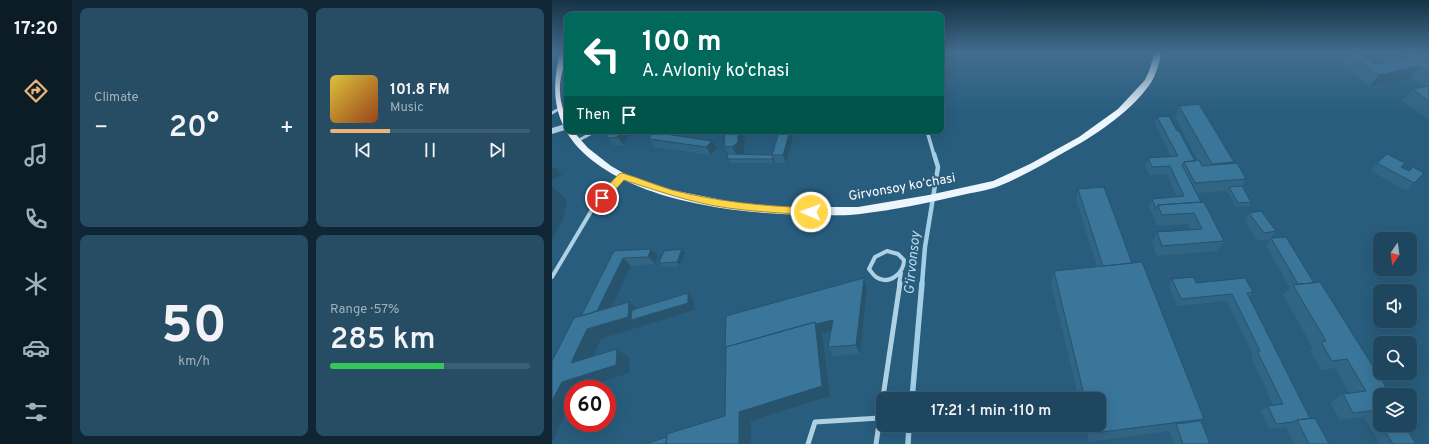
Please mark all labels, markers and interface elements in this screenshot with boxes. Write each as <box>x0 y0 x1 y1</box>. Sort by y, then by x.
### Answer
text: 17:20 <box>14 18 58 41</box>
text: 100 m <box>642 25 722 61</box>
icon: left <box>576 28 628 80</box>
text: A. Avloniy ko‘chasi <box>642 60 789 83</box>
icon: directions <box>22 77 50 105</box>
text: 101.8 FM <box>390 81 450 100</box>
text: Climate <box>94 90 139 106</box>
text: Music <box>390 100 424 116</box>
icon: arrive <box>618 104 640 126</box>
text: Then <box>576 106 610 125</box>
text: 20° <box>169 110 219 147</box>
text: − <box>94 115 108 142</box>
text: + <box>280 115 294 142</box>
icon: previous <box>352 139 374 161</box>
icon: pause <box>419 139 441 161</box>
icon: next <box>486 139 508 161</box>
icon: music <box>22 141 50 169</box>
street label: Girvonsoy koʻchasi <box>847 171 957 205</box>
pin <box>585 181 619 215</box>
icon: arrive <box>591 187 613 209</box>
position arrow <box>790 191 832 233</box>
icon: phone <box>22 205 50 233</box>
water label: G‘irvonsoy <box>901 230 925 295</box>
north arrow <box>1373 232 1417 276</box>
map controls <box>1373 232 1417 432</box>
icon: climate <box>22 270 50 298</box>
button: sound <box>1373 284 1417 328</box>
text: 50 <box>161 295 227 361</box>
text: Range · 57% <box>330 302 399 318</box>
text: 285 km <box>330 322 435 359</box>
icon: car <box>22 334 50 362</box>
button: search <box>1373 336 1417 380</box>
text: km/h <box>178 354 210 370</box>
speed limit sign: 60 <box>564 380 616 432</box>
button: layers <box>1373 388 1417 432</box>
icon: filters <box>22 398 50 426</box>
text: 17:21 · 1 min · 110 m <box>931 402 1051 421</box>

